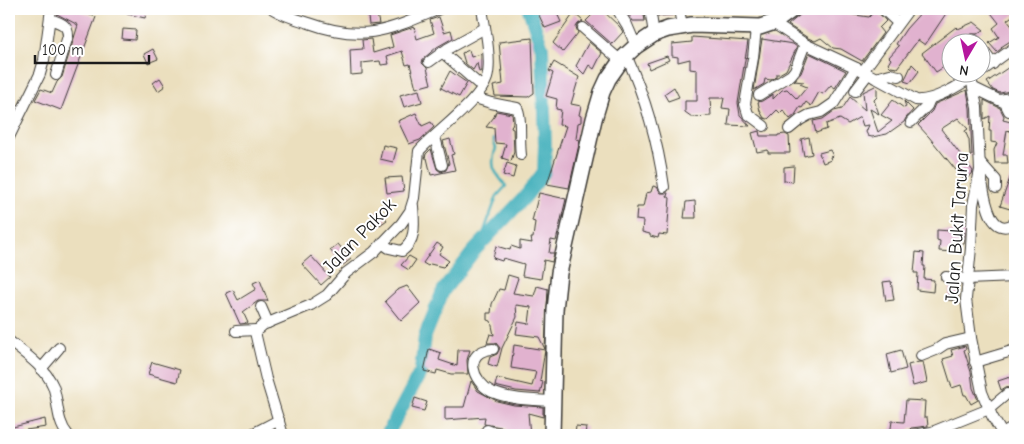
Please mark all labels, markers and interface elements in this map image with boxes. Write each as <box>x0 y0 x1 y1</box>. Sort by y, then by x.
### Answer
scale bar <box>35 32 149 64</box>
north arrow <box>942 32 992 82</box>
text: 100 m <box>42 41 84 59</box>
text: N <box>958 61 970 79</box>
street label: Jalan Bukit Taruna <box>941 152 973 304</box>
street label: Jalan Pakok <box>317 193 401 279</box>

